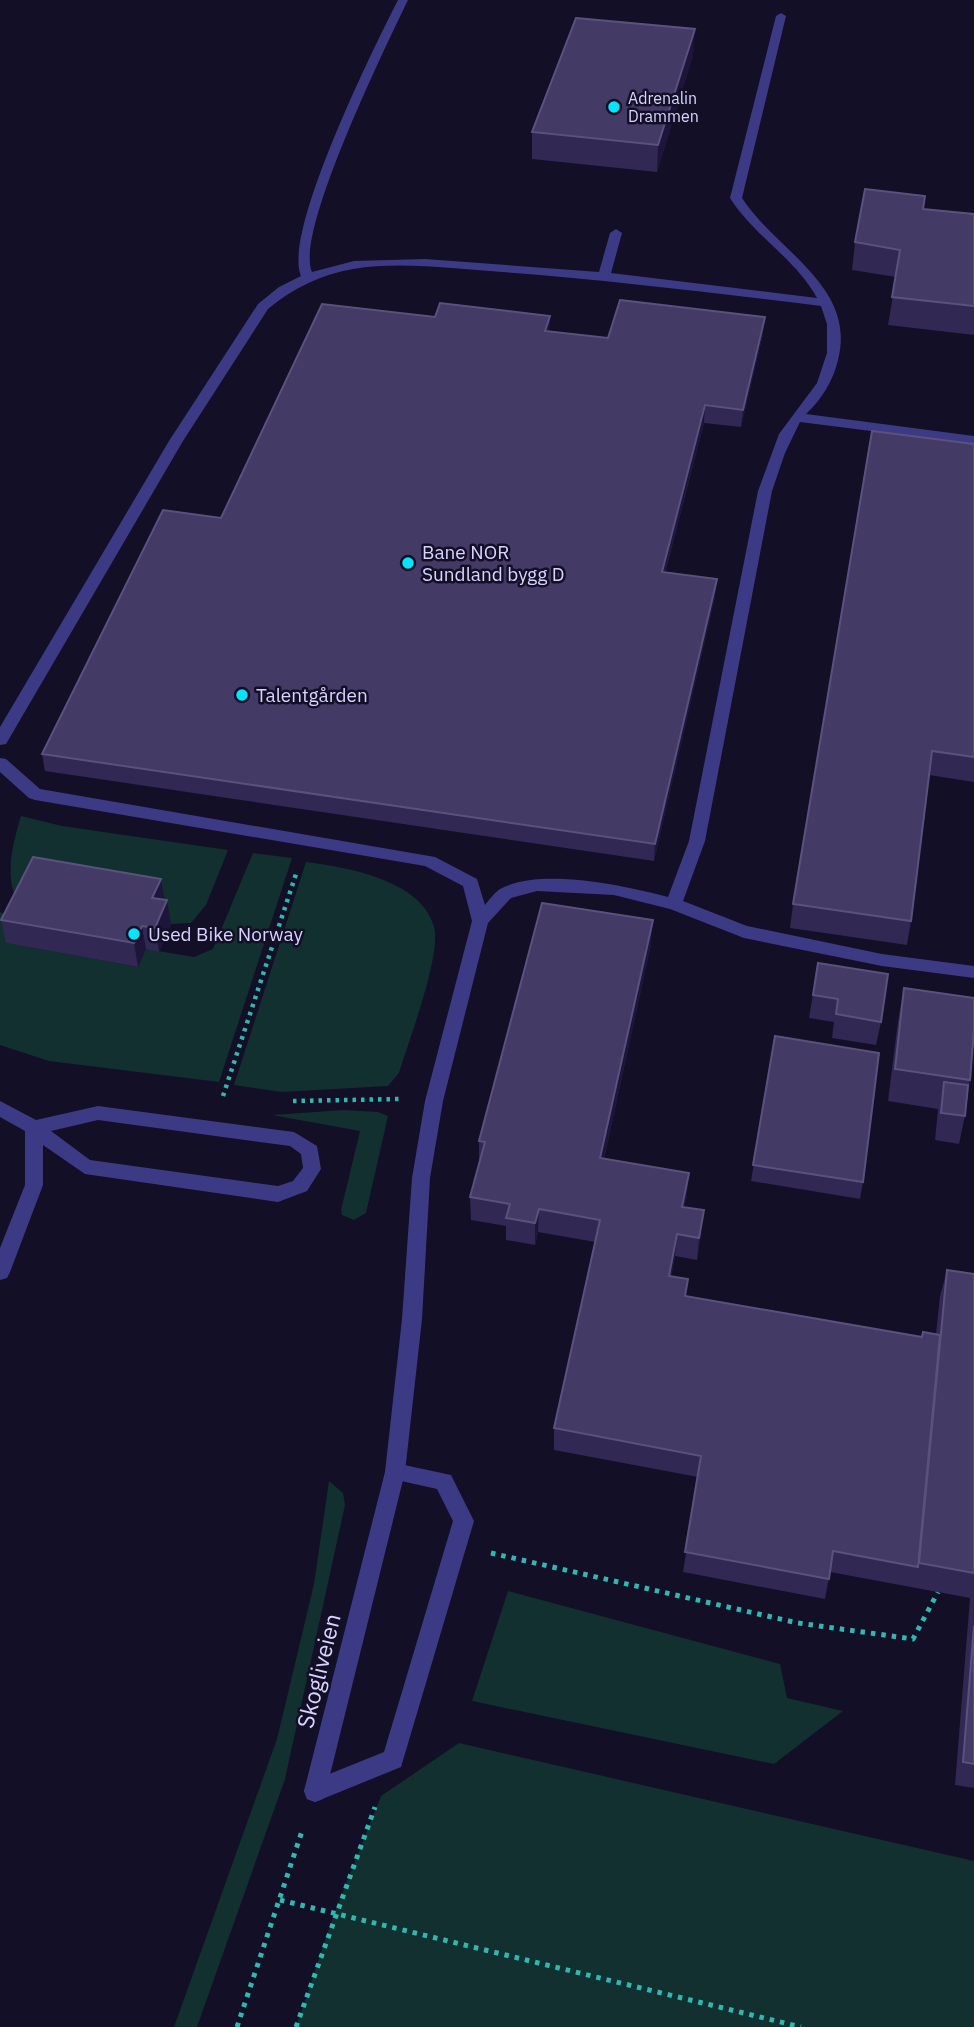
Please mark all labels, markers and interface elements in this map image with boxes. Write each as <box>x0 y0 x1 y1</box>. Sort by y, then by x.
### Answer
place label: Adrenalin Drammen <box>628 88 699 126</box>
marker: Adrenalin Drammen <box>606 99 622 115</box>
place label: Bane NOR Sundland bygg D <box>422 540 564 586</box>
marker: Bane NOR Sundland bygg D <box>400 555 416 571</box>
place label: Talentgården <box>256 683 368 707</box>
marker: Talentgården <box>234 687 250 703</box>
place label: Used Bike Norway <box>148 922 303 946</box>
marker: Used Bike Norway <box>126 926 142 942</box>
street label: Skogliveien <box>289 1610 347 1731</box>

